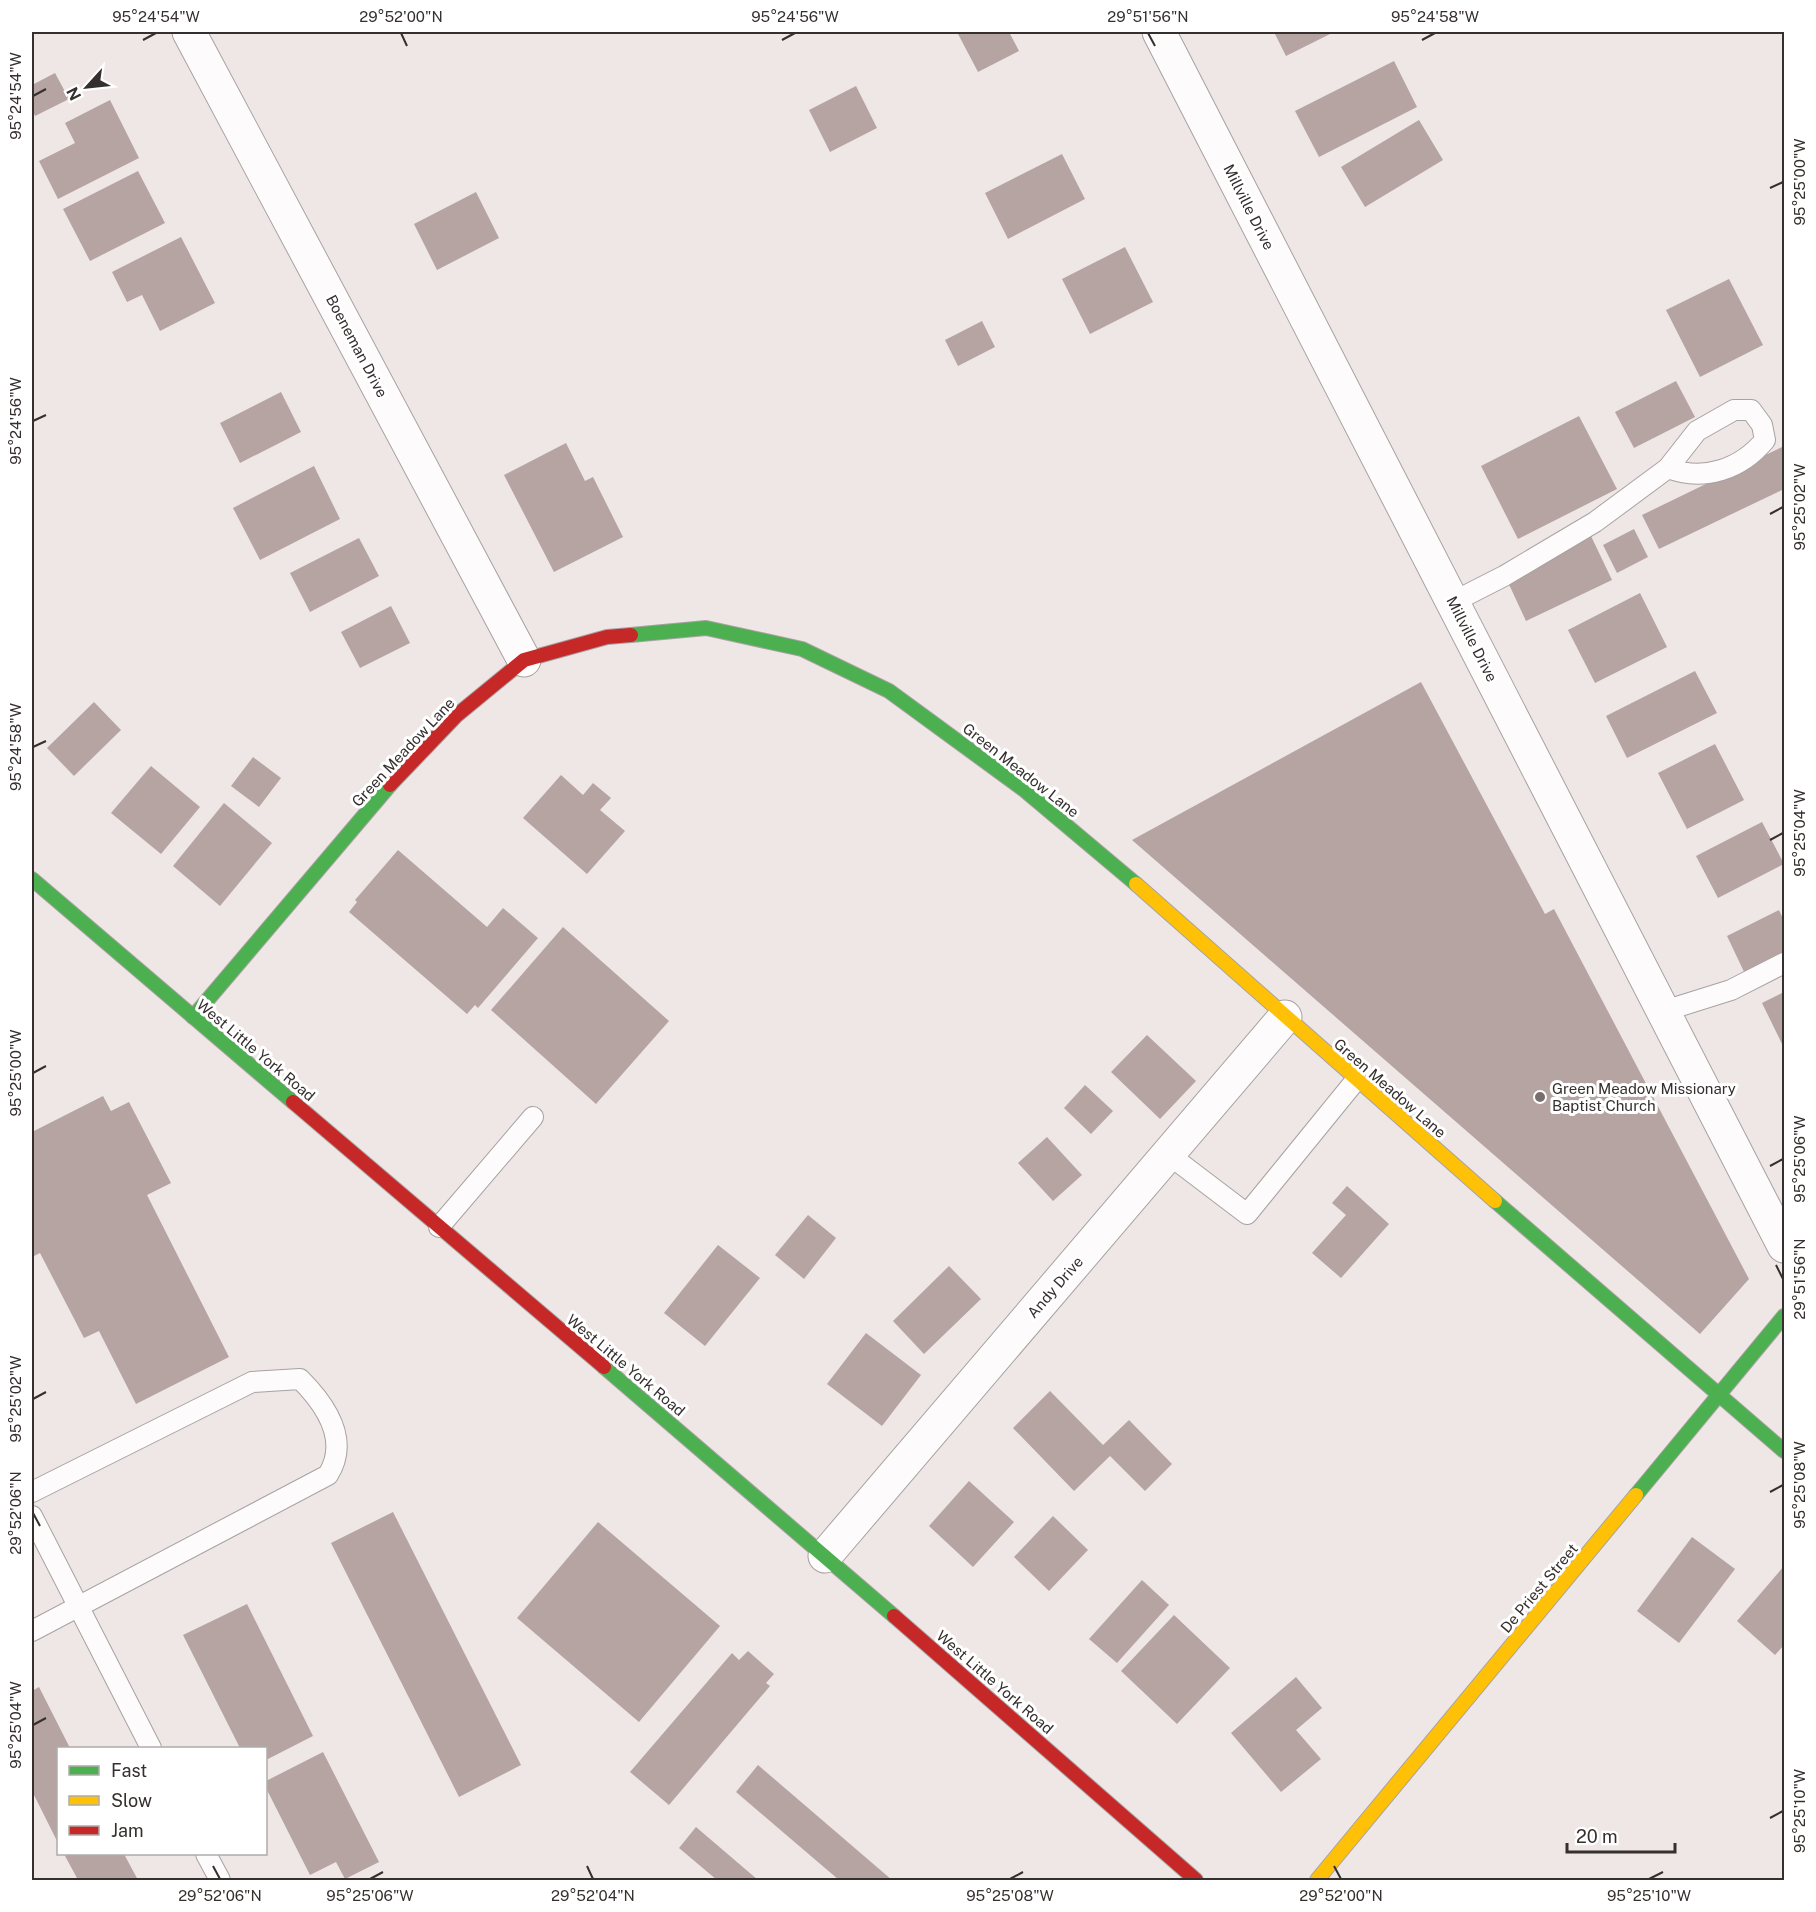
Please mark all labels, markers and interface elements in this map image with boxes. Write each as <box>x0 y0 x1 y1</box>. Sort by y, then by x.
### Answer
text: 95°24'54"W <box>112 8 200 25</box>
text: 29°52'00"N <box>359 8 443 25</box>
text: 95°24'56"W <box>751 8 839 25</box>
text: 29°51'56"N <box>1107 8 1189 25</box>
text: 95°24'58"W <box>1391 8 1479 25</box>
text: 95°24'54"W <box>7 52 24 140</box>
north arrow <box>57 57 117 117</box>
text: N <box>63 84 85 103</box>
text: 95°25'00"W <box>1791 138 1808 226</box>
street label: Millville Drive <box>1220 162 1278 252</box>
street label: Boeneman Drive <box>323 292 391 400</box>
text: 95°24'56"W <box>7 377 24 465</box>
text: 95°25'02"W <box>1791 464 1808 551</box>
street label: Millville Drive <box>1443 594 1501 684</box>
street label: Green Meadow Lane <box>348 694 458 810</box>
text: 95°24'58"W <box>7 703 24 791</box>
street label: Green Meadow Lane <box>960 719 1082 821</box>
text: 95°25'04"W <box>1791 789 1808 877</box>
street label: West Little York Road <box>194 996 318 1104</box>
text: 95°25'00"W <box>7 1029 24 1117</box>
street label: Green Meadow Lane <box>1331 1035 1449 1141</box>
place label: Green Meadow Missionary Baptist Church <box>1552 1080 1736 1114</box>
marker: Green Meadow Missionary Baptist Church <box>1533 1090 1547 1104</box>
text: 95°25'06"W <box>1791 1115 1808 1203</box>
text: 29°51'56"N <box>1791 1238 1808 1320</box>
street label: Andy Drive <box>1024 1253 1086 1321</box>
street label: West Little York Road <box>564 1311 688 1419</box>
text: 95°25'02"W <box>7 1356 24 1443</box>
text: 95°25'08"W <box>1791 1441 1808 1529</box>
text: 29°52'06"N <box>7 1471 24 1555</box>
street label: De Priest Street <box>1497 1540 1581 1636</box>
street label: West Little York Road <box>933 1627 1057 1737</box>
text: 95°25'04"W <box>7 1681 24 1769</box>
legend <box>57 1747 267 1855</box>
text: Fast <box>111 1760 147 1781</box>
text: 95°25'10"W <box>1791 1769 1808 1853</box>
text: Slow <box>111 1790 152 1811</box>
scale bar <box>1567 1816 1675 1854</box>
text: Jam <box>111 1820 144 1841</box>
text: 20 m <box>1576 1826 1618 1847</box>
text: 29°52'06"N <box>178 1887 262 1904</box>
text: 95°25'06"W <box>326 1887 414 1904</box>
text: 29°52'04"N <box>551 1887 635 1904</box>
text: 95°25'08"W <box>966 1887 1054 1904</box>
text: 29°52'00"N <box>1299 1887 1383 1904</box>
text: 95°25'10"W <box>1607 1887 1691 1904</box>

